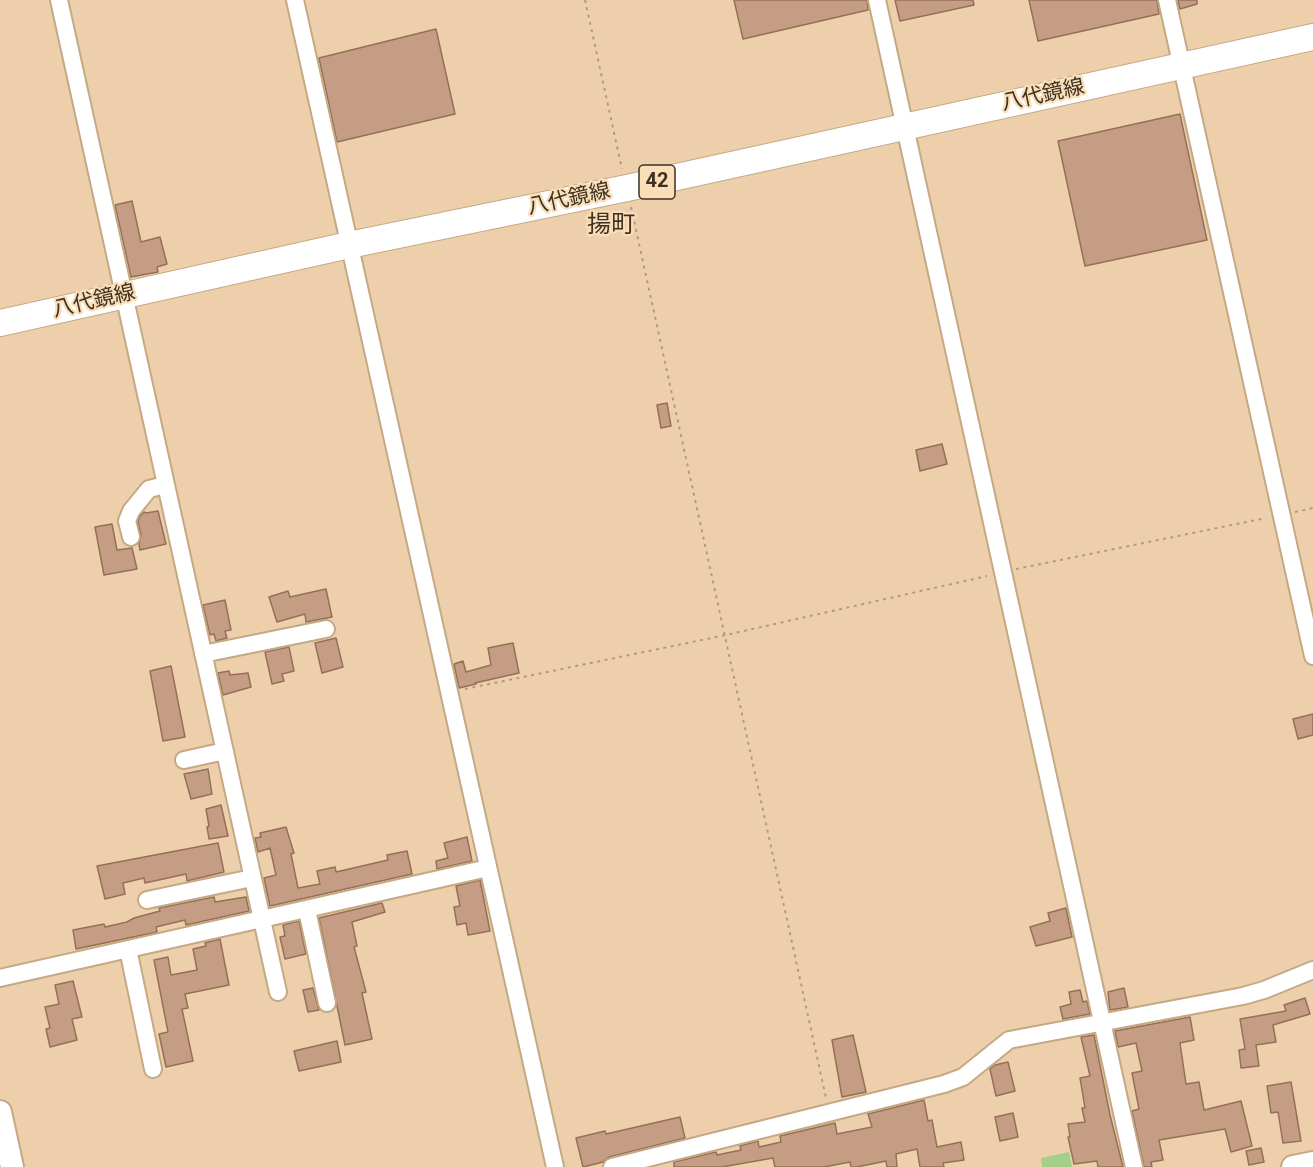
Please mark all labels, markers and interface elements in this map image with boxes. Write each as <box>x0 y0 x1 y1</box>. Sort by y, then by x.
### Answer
street label: 八代鏡線 <box>999 75 1087 117</box>
road number: 42 <box>639 165 675 199</box>
street label: 八代鏡線 <box>525 179 613 221</box>
district label: 揚町 <box>587 212 635 240</box>
street label: 八代鏡線 <box>50 280 138 324</box>

